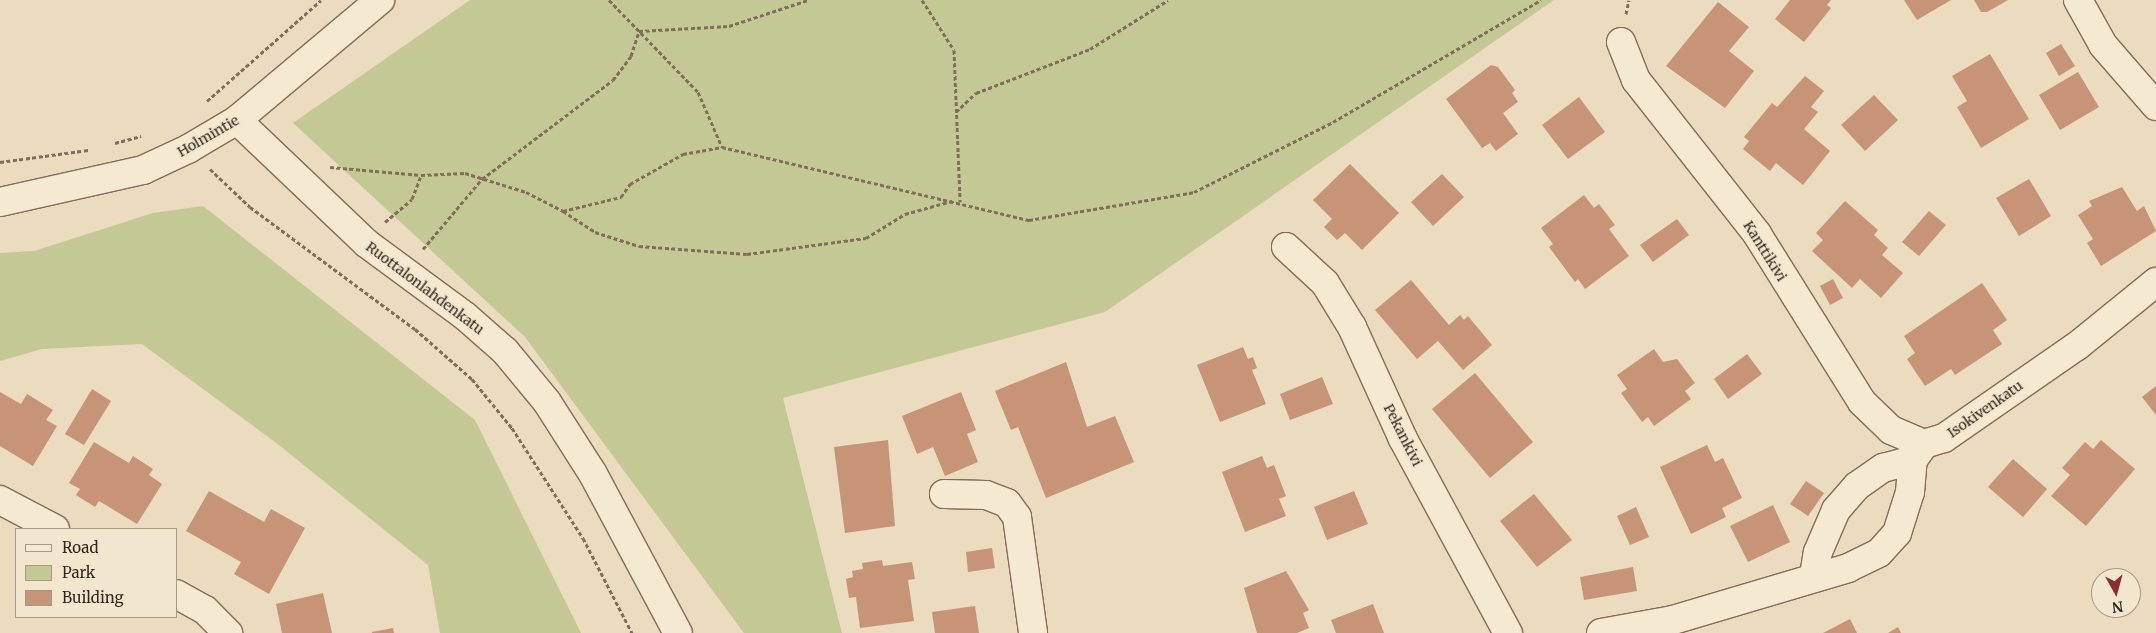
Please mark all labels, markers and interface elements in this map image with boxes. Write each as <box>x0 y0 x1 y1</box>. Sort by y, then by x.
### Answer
street label: Holmintie <box>174 112 242 160</box>
street label: Kanttikivi <box>1740 218 1790 284</box>
street label: Ruottalonlahdenkatu <box>363 238 487 338</box>
street label: Isokivenkatu <box>1944 377 2026 441</box>
street label: Pekankivi <box>1380 401 1426 469</box>
legend <box>15 528 178 618</box>
text: Road <box>62 538 98 557</box>
text: Park <box>62 563 95 582</box>
north arrow <box>2091 568 2141 618</box>
text: Building <box>62 588 124 607</box>
text: N <box>2111 597 2124 617</box>

